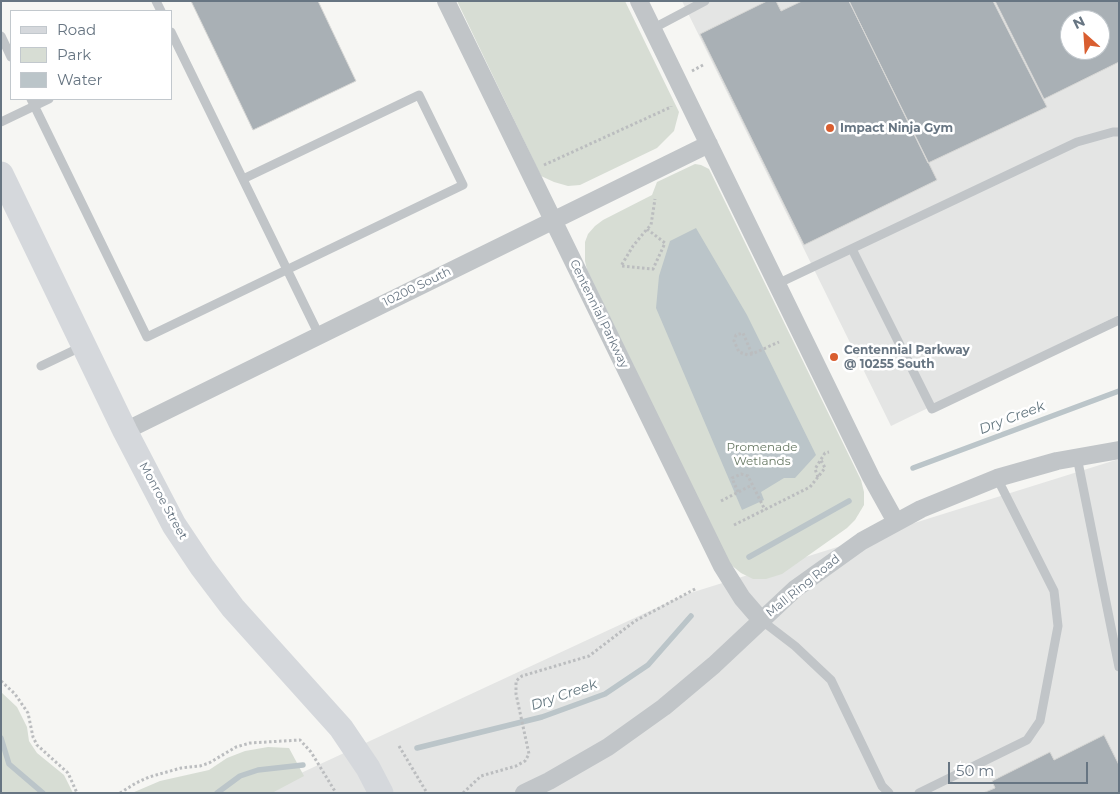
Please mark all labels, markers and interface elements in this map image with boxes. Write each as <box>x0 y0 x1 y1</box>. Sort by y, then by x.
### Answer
legend <box>10 10 172 100</box>
north arrow <box>1060 10 1110 60</box>
text: N <box>1070 12 1088 33</box>
text: Road <box>57 20 96 39</box>
text: Park <box>57 45 91 64</box>
text: Water <box>57 70 103 89</box>
place label: Impact Ninja Gym <box>840 121 953 135</box>
marker: Impact Ninja Gym <box>824 122 836 134</box>
street label: Centennial Parkway <box>566 257 632 371</box>
street label: 10200 South <box>381 264 453 310</box>
place label: Centennial Parkway @ 10255 South <box>844 343 970 371</box>
marker: Centennial Parkway @ 10255 South <box>828 351 840 363</box>
water label: Dry Creek <box>977 398 1047 438</box>
park label: Promenade Wetlands <box>726 440 798 468</box>
street label: Monroe Street <box>136 460 190 542</box>
street label: Mall Ring Road <box>763 552 843 620</box>
water label: Dry Creek <box>529 676 599 714</box>
scale bar <box>950 752 1090 784</box>
text: 50 m <box>956 761 994 780</box>

